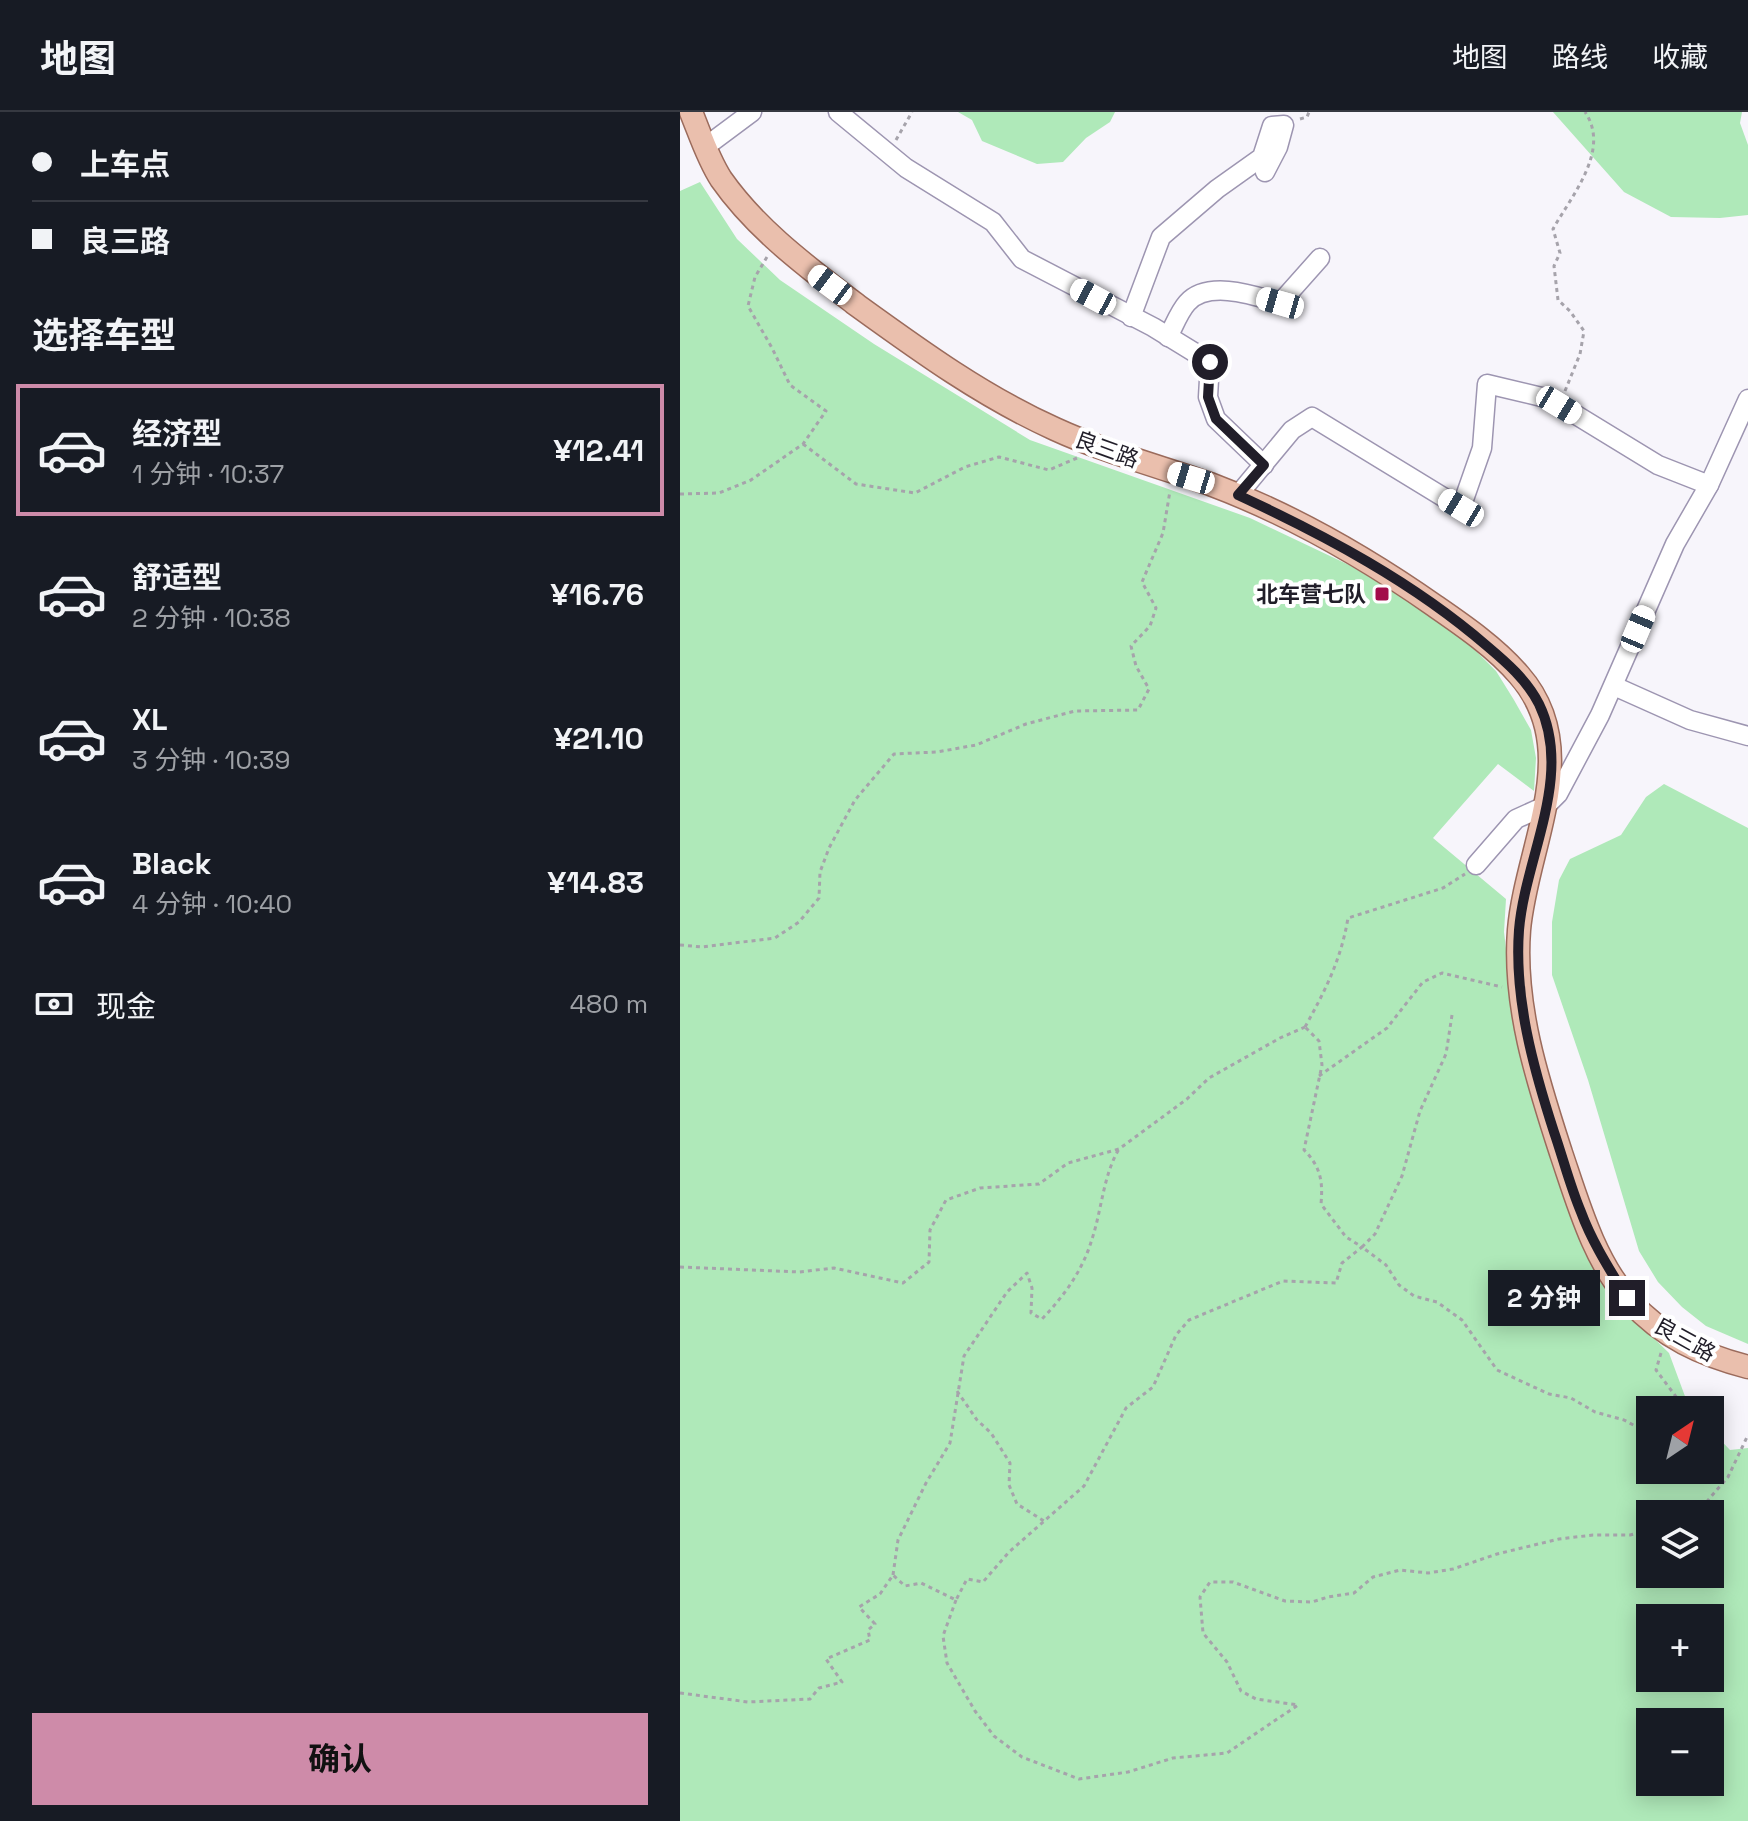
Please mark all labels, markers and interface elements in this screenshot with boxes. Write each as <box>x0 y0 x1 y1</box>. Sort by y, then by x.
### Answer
text: 地图 <box>40 35 116 83</box>
text: 地图 <box>1452 39 1508 75</box>
text: 路线 <box>1552 39 1608 75</box>
text: 收藏 <box>1652 39 1708 75</box>
text: 上车点 <box>80 145 170 184</box>
text: 良三路 <box>80 222 170 261</box>
car <box>804 261 856 309</box>
car <box>1066 275 1120 319</box>
car <box>1254 285 1306 321</box>
text: 选择车型 <box>32 313 176 359</box>
route start <box>1192 344 1228 380</box>
car <box>1532 382 1586 428</box>
icon: car <box>36 414 108 486</box>
text: 经济型 <box>132 414 222 453</box>
street label: 良三路 <box>1071 425 1143 473</box>
text: ¥12.41 <box>554 431 644 470</box>
text: 1 分钟 · 10:37 <box>132 457 284 491</box>
car <box>1165 460 1217 496</box>
car <box>1434 485 1488 531</box>
icon: car <box>36 558 108 630</box>
text: 舒适型 <box>132 558 222 597</box>
text: ¥16.76 <box>550 575 644 614</box>
place label: 北车营七队 <box>1256 580 1366 608</box>
marker: 北车营七队 <box>1373 585 1391 603</box>
text: 2 分钟 · 10:38 <box>132 601 291 635</box>
car <box>1618 602 1658 656</box>
text: XL <box>132 700 168 739</box>
icon: car <box>36 702 108 774</box>
text: ¥21.10 <box>554 719 644 758</box>
text: 3 分钟 · 10:39 <box>132 743 290 777</box>
text: Black <box>132 844 211 883</box>
icon: car <box>36 846 108 918</box>
text: ¥14.83 <box>548 863 644 902</box>
text: 4 分钟 · 10:40 <box>132 887 292 921</box>
icon: cash <box>32 982 76 1026</box>
text: 现金 <box>96 987 156 1026</box>
text: 480 m <box>570 987 648 1021</box>
callout: 2 分钟 <box>1487 1270 1599 1326</box>
route end <box>1609 1280 1645 1316</box>
text: 2 分钟 <box>1507 1281 1581 1315</box>
street label: 良三路 <box>1649 1311 1721 1367</box>
north arrow <box>1636 1396 1724 1484</box>
map controls <box>1636 1396 1724 1796</box>
button: layers <box>1636 1500 1724 1588</box>
button: + <box>1636 1604 1724 1692</box>
button: − <box>1636 1708 1724 1796</box>
button: 确认 <box>32 1713 648 1805</box>

